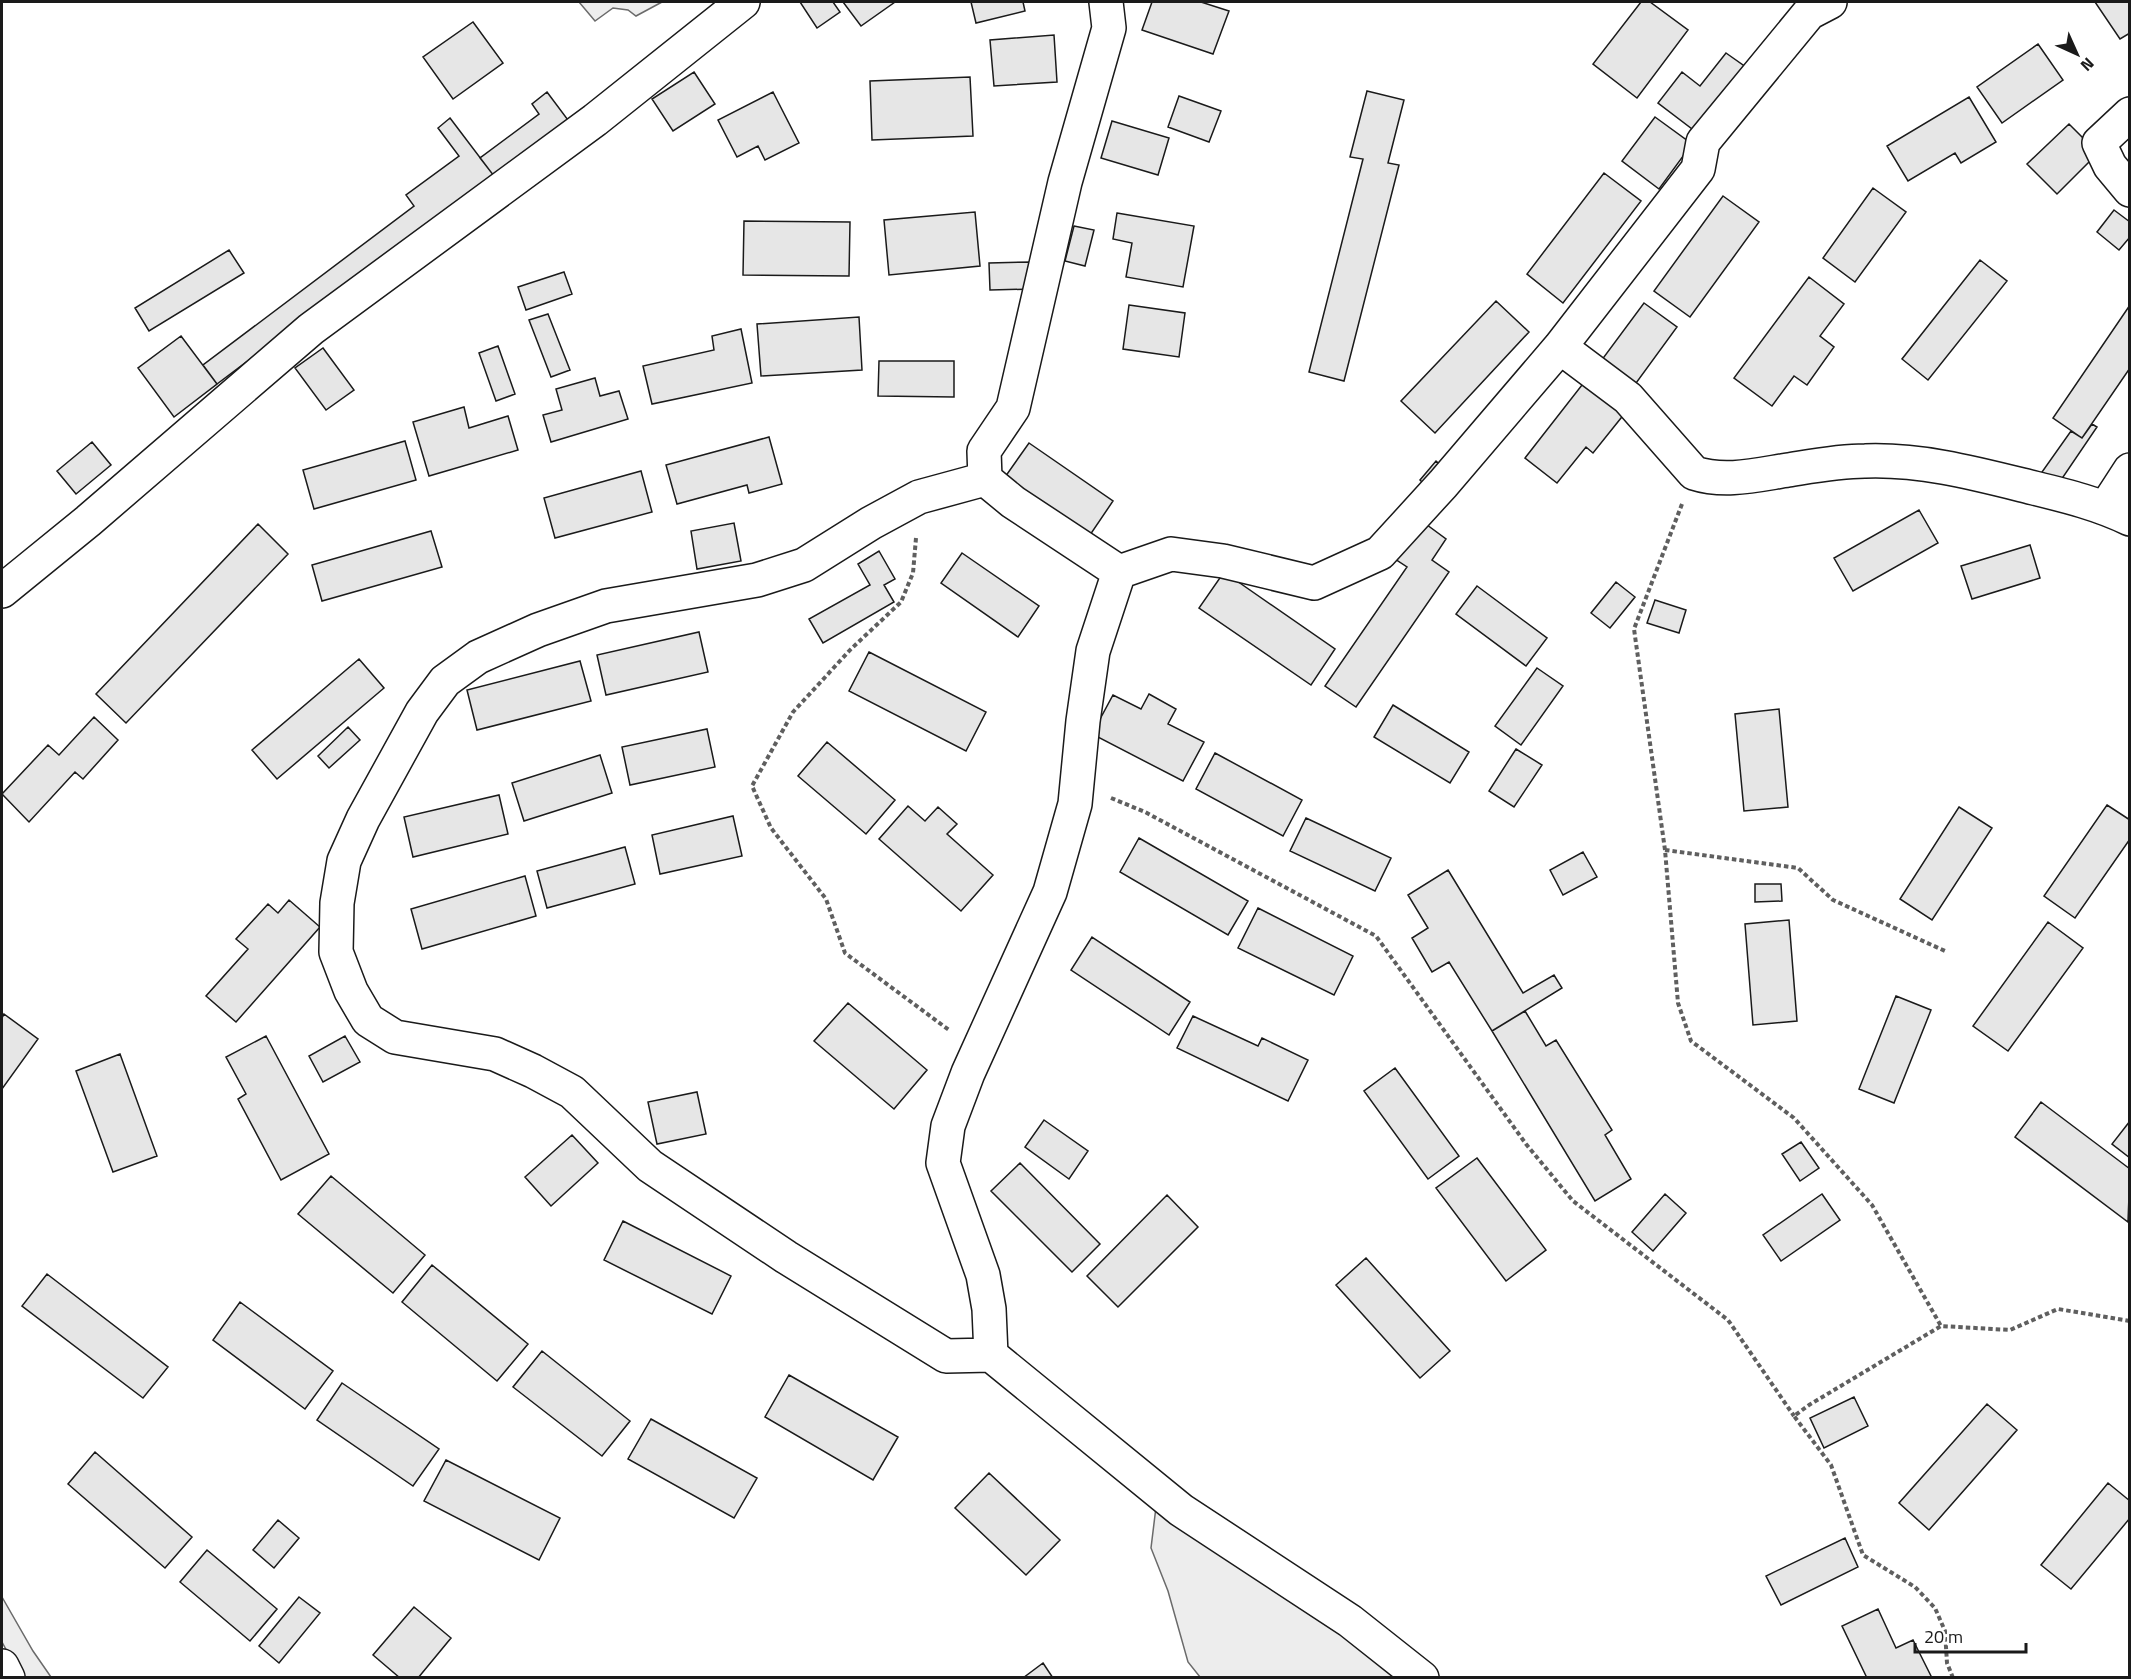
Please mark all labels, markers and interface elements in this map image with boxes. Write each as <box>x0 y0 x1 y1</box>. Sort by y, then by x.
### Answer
north arrow <box>2047 24 2107 84</box>
text: N <box>2075 52 2100 77</box>
scale bar <box>1915 1616 2026 1654</box>
text: 20 m <box>1924 1623 1963 1650</box>

